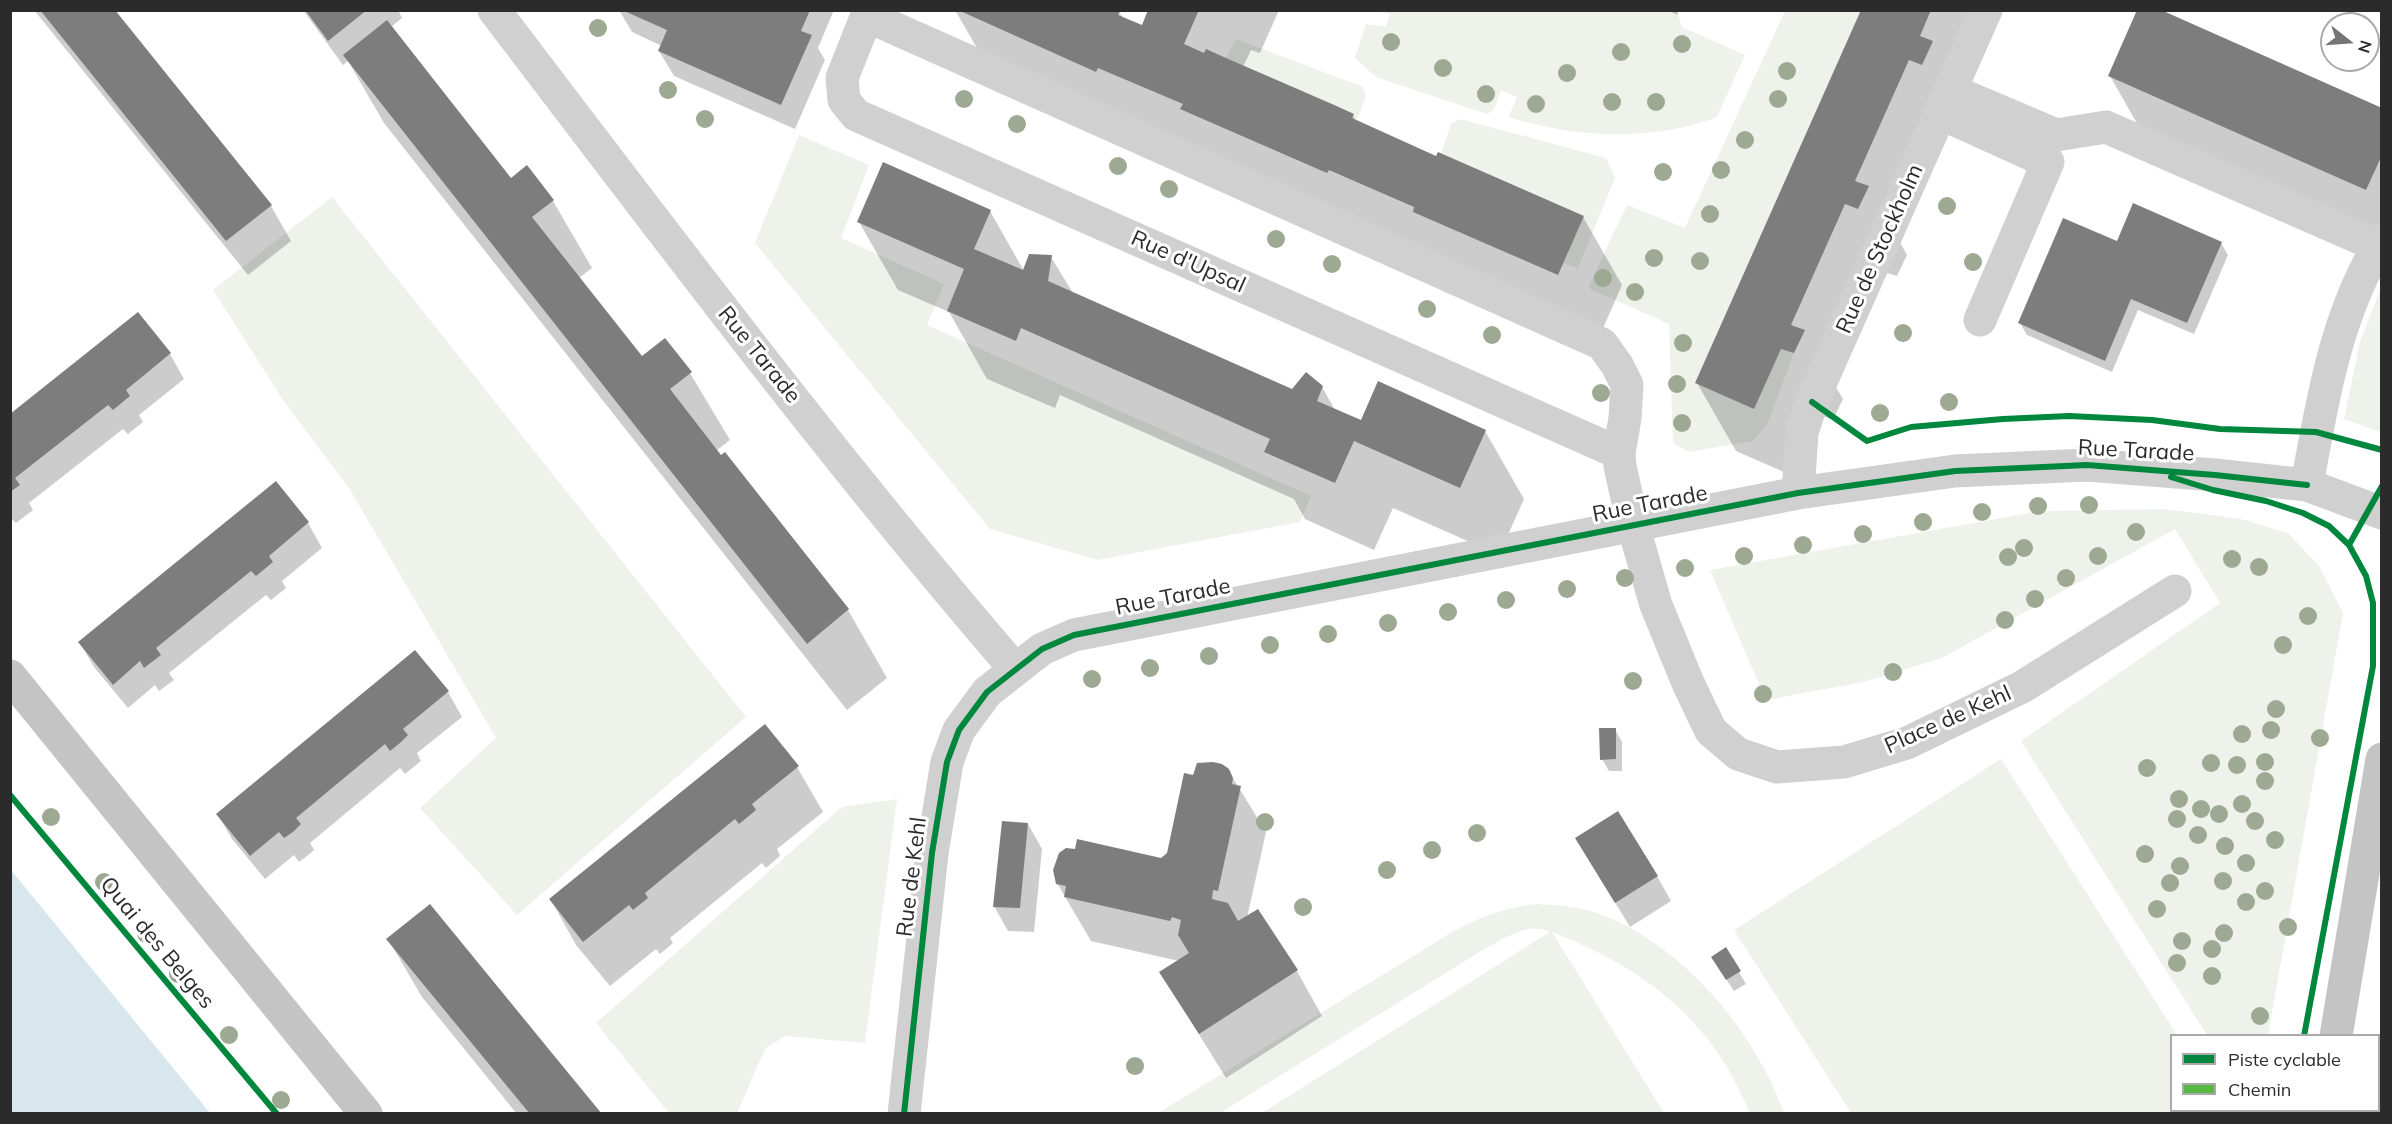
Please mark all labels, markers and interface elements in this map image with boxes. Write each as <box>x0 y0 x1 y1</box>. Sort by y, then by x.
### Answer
north arrow <box>2320 12 2380 72</box>
text: N <box>2354 38 2377 55</box>
street label: Rue de Stockholm <box>1831 160 1929 338</box>
street label: Rue d'Upsal <box>1127 225 1249 299</box>
street label: Rue Tarade <box>712 301 806 409</box>
street label: Rue Tarade <box>2077 435 2195 467</box>
street label: Rue Tarade <box>1590 480 1710 528</box>
street label: Rue Tarade <box>1113 573 1233 621</box>
street label: Place de Kehl <box>1881 680 2015 760</box>
street label: Rue de Kehl <box>892 816 932 938</box>
street label: Quai des Belges <box>94 872 220 1014</box>
legend <box>2170 1034 2380 1112</box>
text: Piste cyclable <box>2228 1048 2341 1071</box>
text: Chemin <box>2228 1078 2291 1101</box>

